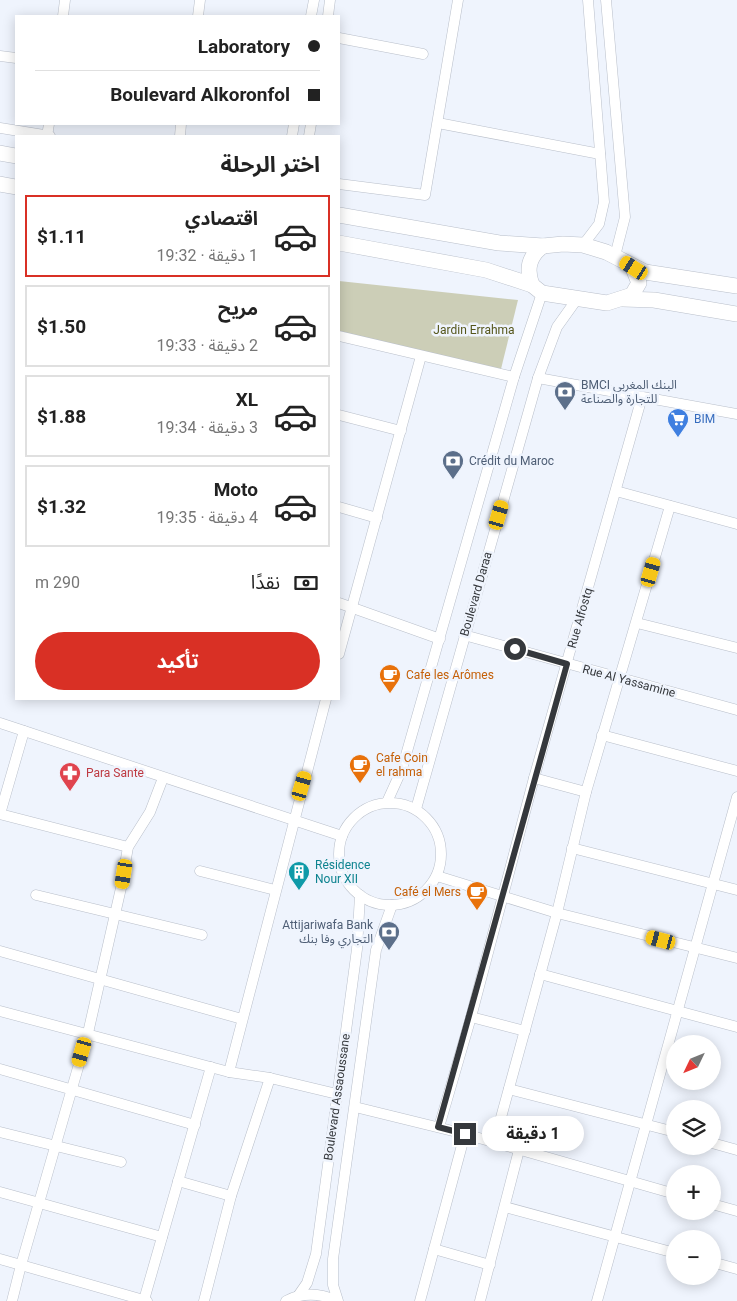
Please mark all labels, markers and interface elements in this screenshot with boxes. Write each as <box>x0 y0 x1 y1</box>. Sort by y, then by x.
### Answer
text: Laboratory <box>198 35 290 58</box>
text: Boulevard Alkoronfol <box>110 83 290 106</box>
text: اختر الرحلة <box>221 152 320 177</box>
text: اقتصادي <box>185 207 258 230</box>
icon: car <box>273 214 318 259</box>
text: $1.11 <box>37 225 86 248</box>
text: 1 دقيقة · 19:32 <box>157 246 258 265</box>
car <box>617 254 650 282</box>
text: مريح <box>218 297 258 320</box>
icon: car <box>273 304 318 349</box>
text: $1.50 <box>37 315 86 338</box>
park label: Jardin Errahma <box>433 323 515 337</box>
text: 2 دقيقة · 19:33 <box>157 336 258 355</box>
place label: BMCI البنك المغربي للتجارة والصناعة <box>581 378 677 406</box>
bank icon: BMCI البنك المغربي للتجارة والصناعة <box>553 380 577 411</box>
text: XL <box>236 388 258 411</box>
icon: car <box>273 394 318 439</box>
text: $1.88 <box>37 405 86 428</box>
supermarket icon: BIM <box>666 407 690 438</box>
place label: BIM <box>694 412 715 426</box>
text: 3 دقيقة · 19:34 <box>157 418 258 437</box>
bank icon: Crédit du Maroc <box>441 449 465 480</box>
place label: Crédit du Maroc <box>469 454 554 468</box>
text: Moto <box>214 478 258 501</box>
icon: car <box>273 484 318 529</box>
text: $1.32 <box>37 495 86 518</box>
car <box>487 499 510 531</box>
text: 4 دقيقة · 19:35 <box>157 508 258 527</box>
street label: Boulevard Daraa <box>457 550 495 638</box>
car <box>639 556 662 588</box>
icon: cash <box>292 569 320 597</box>
text: نقدًا <box>251 571 280 594</box>
text: 290 m <box>35 573 80 592</box>
street label: Rue Alfostq <box>565 586 595 650</box>
button: تأكيد <box>35 632 320 690</box>
route start <box>504 638 526 660</box>
street label: Rue Al Yassamine <box>581 662 677 700</box>
cafe icon: Cafe les Arômes <box>378 663 402 694</box>
place label: Cafe les Arômes <box>406 668 494 682</box>
place label: Cafe Coin el rahma <box>376 751 428 779</box>
cafe icon: Cafe Coin el rahma <box>348 753 372 784</box>
pharmacy icon: Para Sante <box>58 761 82 792</box>
place label: Para Sante <box>86 766 144 780</box>
car <box>290 770 313 802</box>
car <box>114 858 133 890</box>
place label: Résidence Nour XII <box>315 858 370 886</box>
building icon: Résidence Nour XII <box>287 860 311 891</box>
cafe icon: Café el Mers <box>465 880 489 911</box>
place label: Café el Mers <box>394 885 461 899</box>
place label: Attijariwafa Bank التجاري وفا بنك <box>282 918 374 949</box>
bank icon: Attijariwafa Bank التجاري وفا بنك <box>377 920 401 951</box>
car <box>644 929 677 951</box>
street label: Boulevard Assaoussane <box>321 1033 353 1161</box>
north arrow <box>666 1035 721 1090</box>
map controls <box>666 1035 721 1285</box>
car <box>70 1036 93 1068</box>
button: layers <box>666 1100 721 1155</box>
callout: 1 دقيقة <box>482 1116 585 1152</box>
route end <box>454 1123 476 1145</box>
text: 1 دقيقة <box>506 1124 560 1143</box>
button: + <box>666 1165 721 1220</box>
button: − <box>666 1230 721 1285</box>

